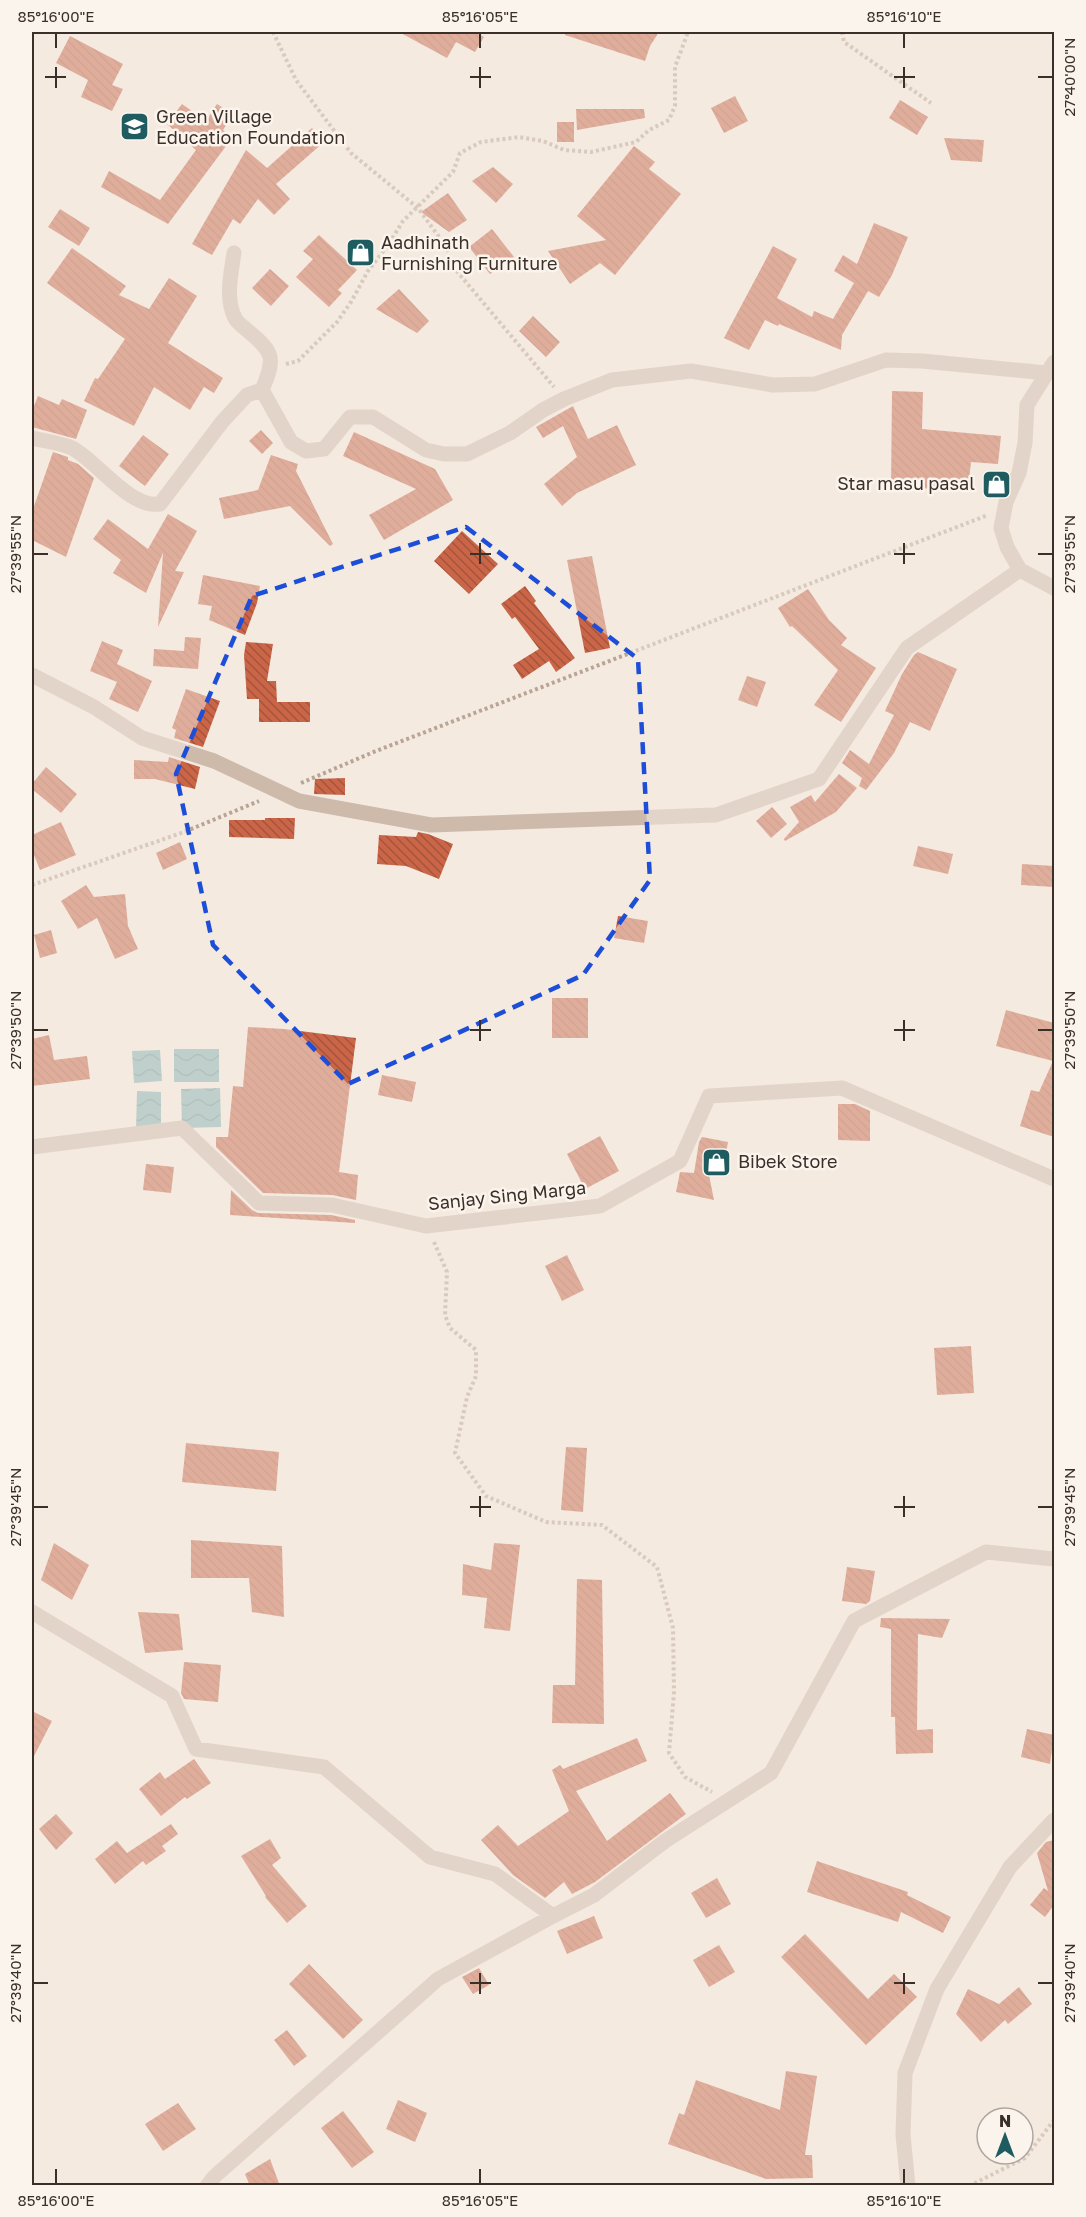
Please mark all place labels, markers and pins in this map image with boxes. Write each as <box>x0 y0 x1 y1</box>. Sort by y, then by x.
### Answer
place label: Green Village Education Foundation <box>156 105 345 148</box>
school or university icon: Green Village Education Foundation <box>119 111 151 143</box>
place label: Aadhinath Furnishing Furniture <box>381 231 557 274</box>
shop icon: Aadhinath Furnishing Furniture <box>344 237 376 269</box>
shop icon: Star masu pasal <box>980 468 1012 500</box>
place label: Star masu pasal <box>837 472 975 494</box>
shop icon: Bibek Store <box>701 1146 733 1178</box>
place label: Bibek Store <box>738 1150 838 1172</box>

